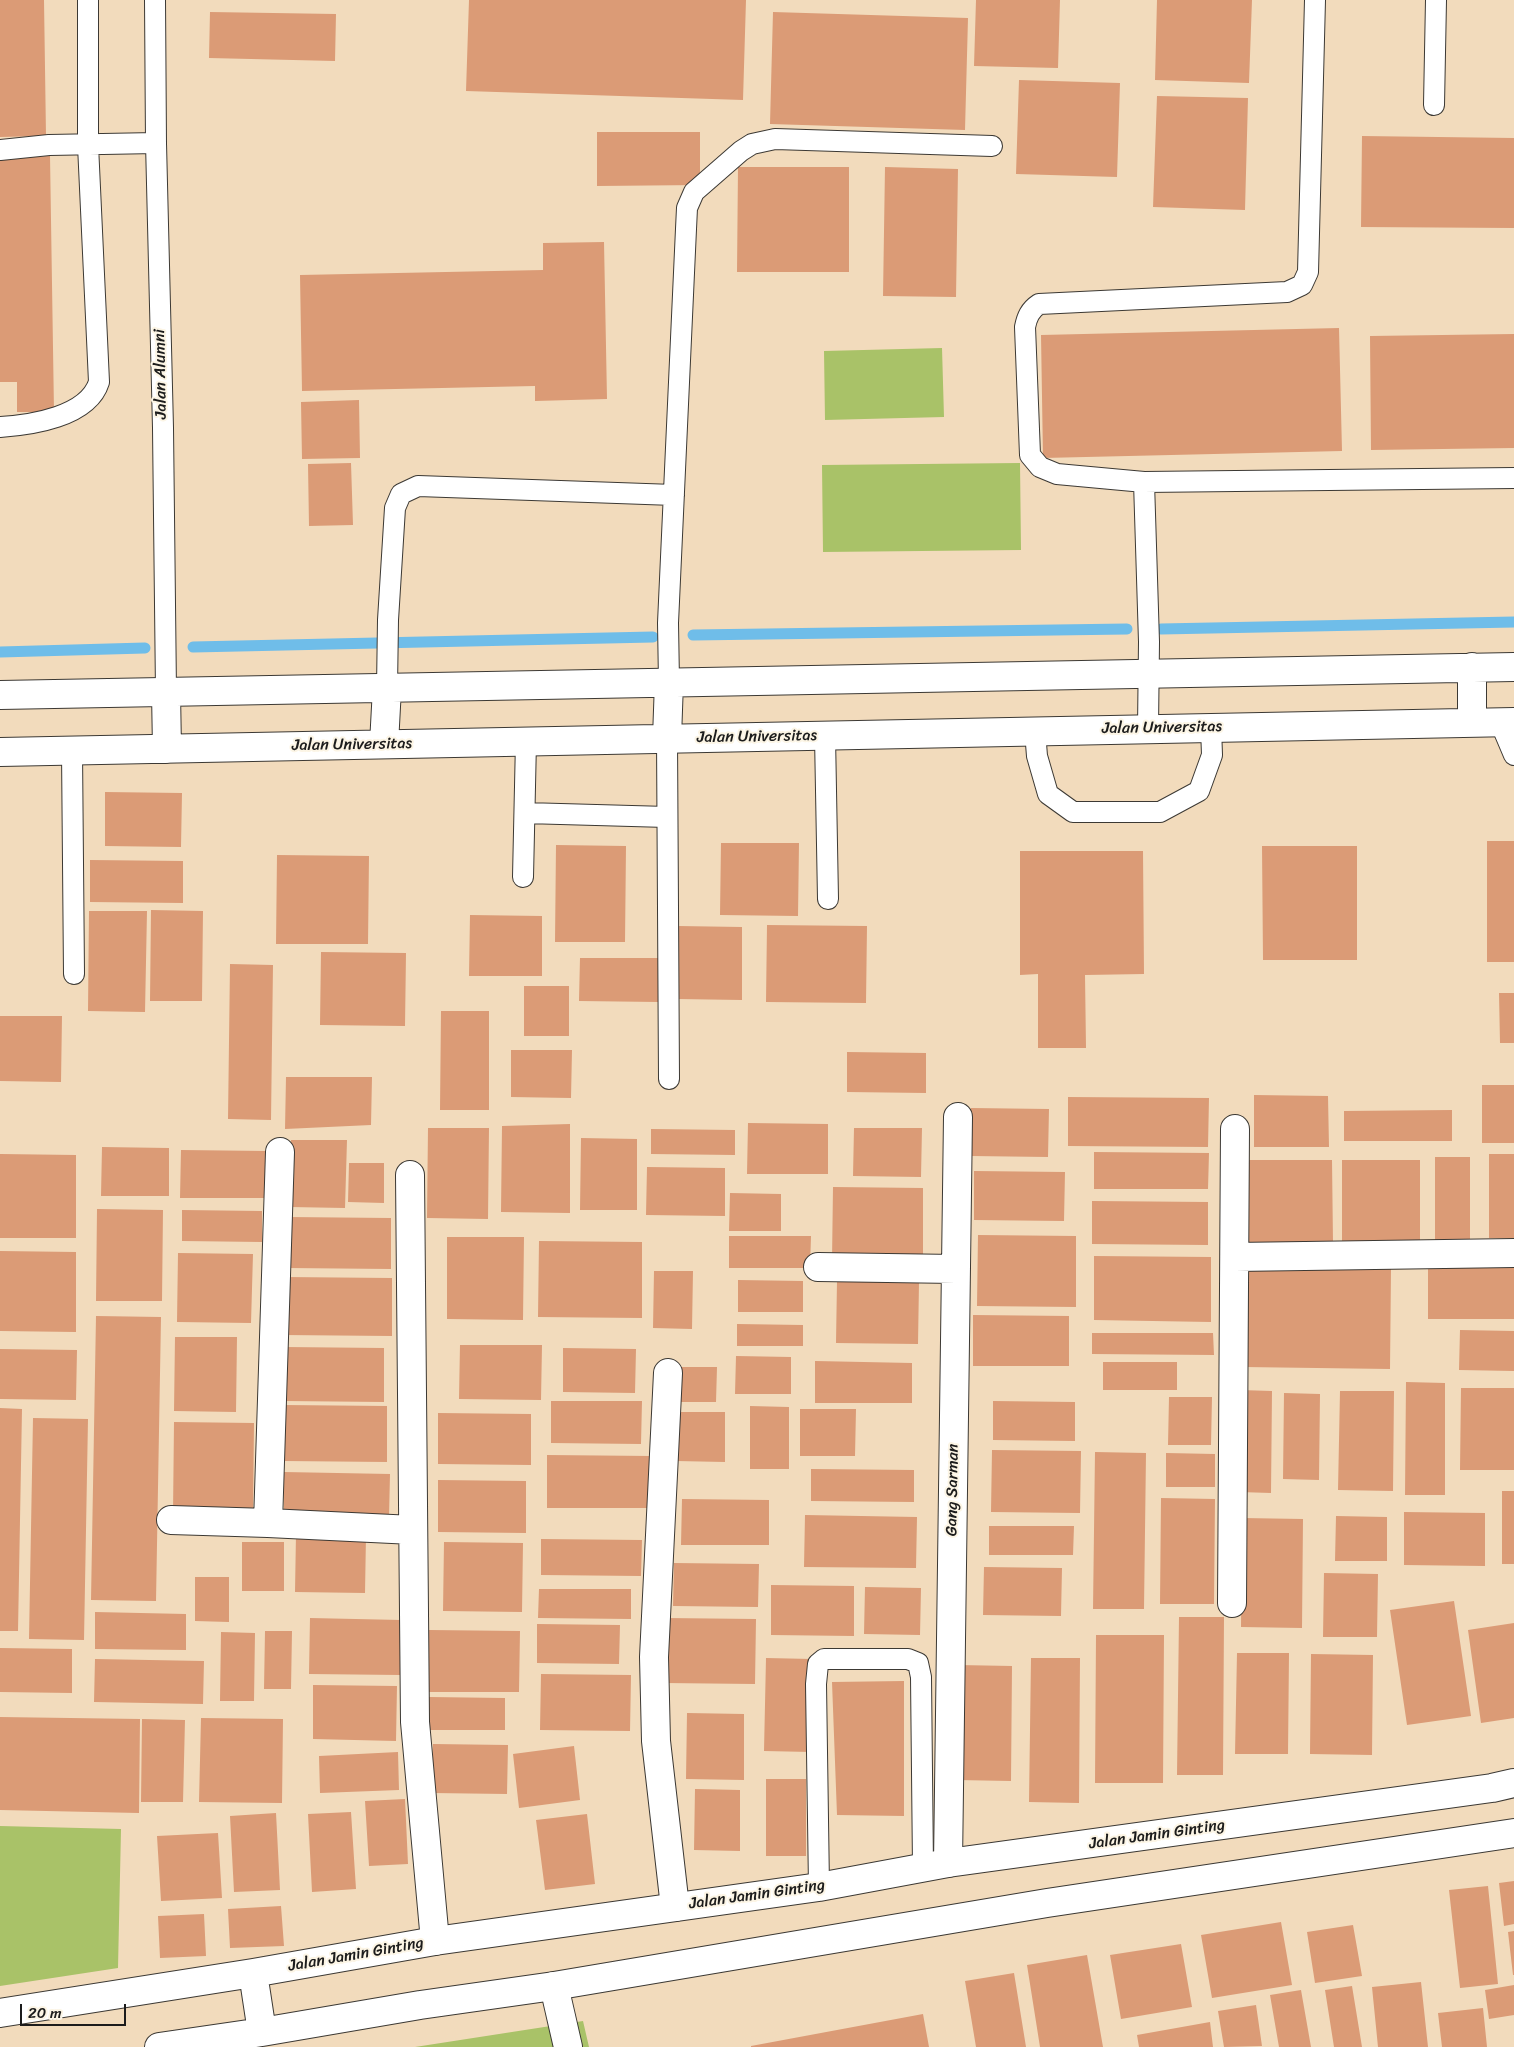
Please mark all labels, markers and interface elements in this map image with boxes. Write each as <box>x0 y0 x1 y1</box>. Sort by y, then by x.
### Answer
street label: Jalan Alumni <box>151 329 171 419</box>
street label: Jalan Universitas <box>1102 717 1222 739</box>
street label: Jalan Universitas <box>697 726 817 748</box>
street label: Jalan Universitas <box>292 734 412 756</box>
street label: Gang Sarman <box>943 1444 963 1536</box>
street label: Jalan Jamin Ginting <box>1088 1816 1226 1854</box>
street label: Jalan Jamin Ginting <box>688 1876 826 1914</box>
street label: Jalan Jamin Ginting <box>287 1934 425 1976</box>
scale bar <box>22 1994 129 2026</box>
text: 20 m <box>28 2000 62 2026</box>

